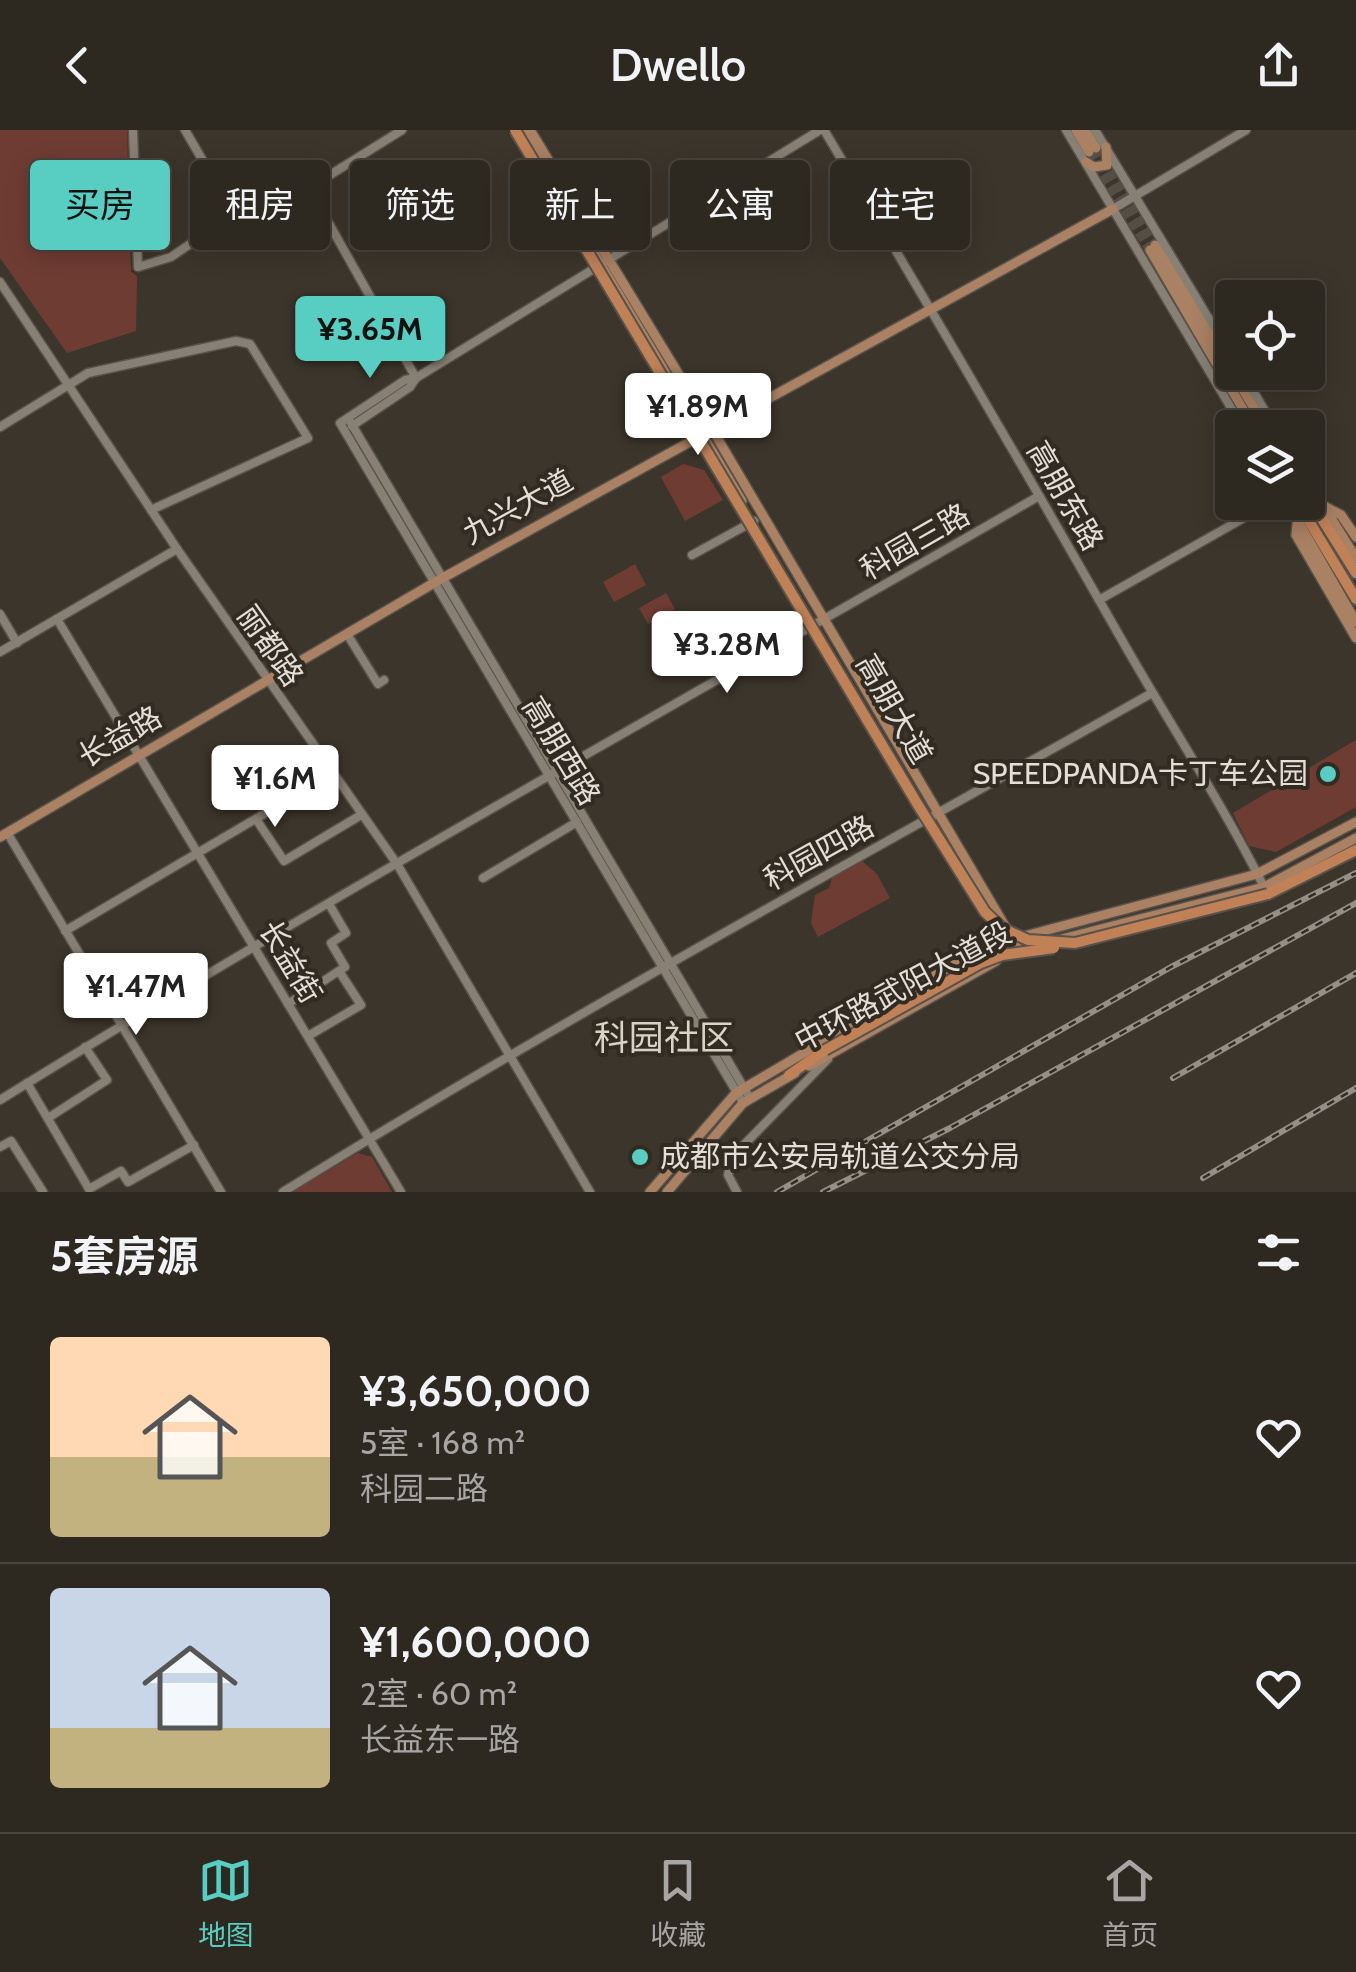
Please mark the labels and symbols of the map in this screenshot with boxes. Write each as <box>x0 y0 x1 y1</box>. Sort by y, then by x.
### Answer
pin: ¥3.65M <box>289 296 451 381</box>
pin: ¥1.89M <box>617 373 779 458</box>
street label: 高朋东路 <box>1019 435 1111 557</box>
street label: 九兴大道 <box>456 461 579 552</box>
street label: 科园三路 <box>854 496 976 588</box>
street label: 丽都路 <box>229 598 311 693</box>
pin: ¥3.28M <box>646 611 808 696</box>
street label: 高朋大道 <box>848 648 940 770</box>
street label: 高朋西路 <box>515 690 608 812</box>
street label: 长益路 <box>72 698 168 775</box>
pin: ¥1.6M <box>205 745 345 830</box>
place label: SPEEDPANDA卡丁车公园 <box>973 755 1308 792</box>
marker: SPEEDPANDA卡丁车公园 <box>1317 763 1339 785</box>
street label: 科园四路 <box>757 807 880 898</box>
street label: 长益街 <box>251 914 329 1010</box>
street label: 中环路武阳大道段 <box>788 914 1017 1059</box>
pin: ¥1.47M <box>55 953 217 1038</box>
district label: 科园社区 <box>594 1016 734 1059</box>
place label: 成都市公安局轨道公交分局 <box>660 1138 1020 1175</box>
marker: 成都市公安局轨道公交分局 <box>629 1146 651 1168</box>

